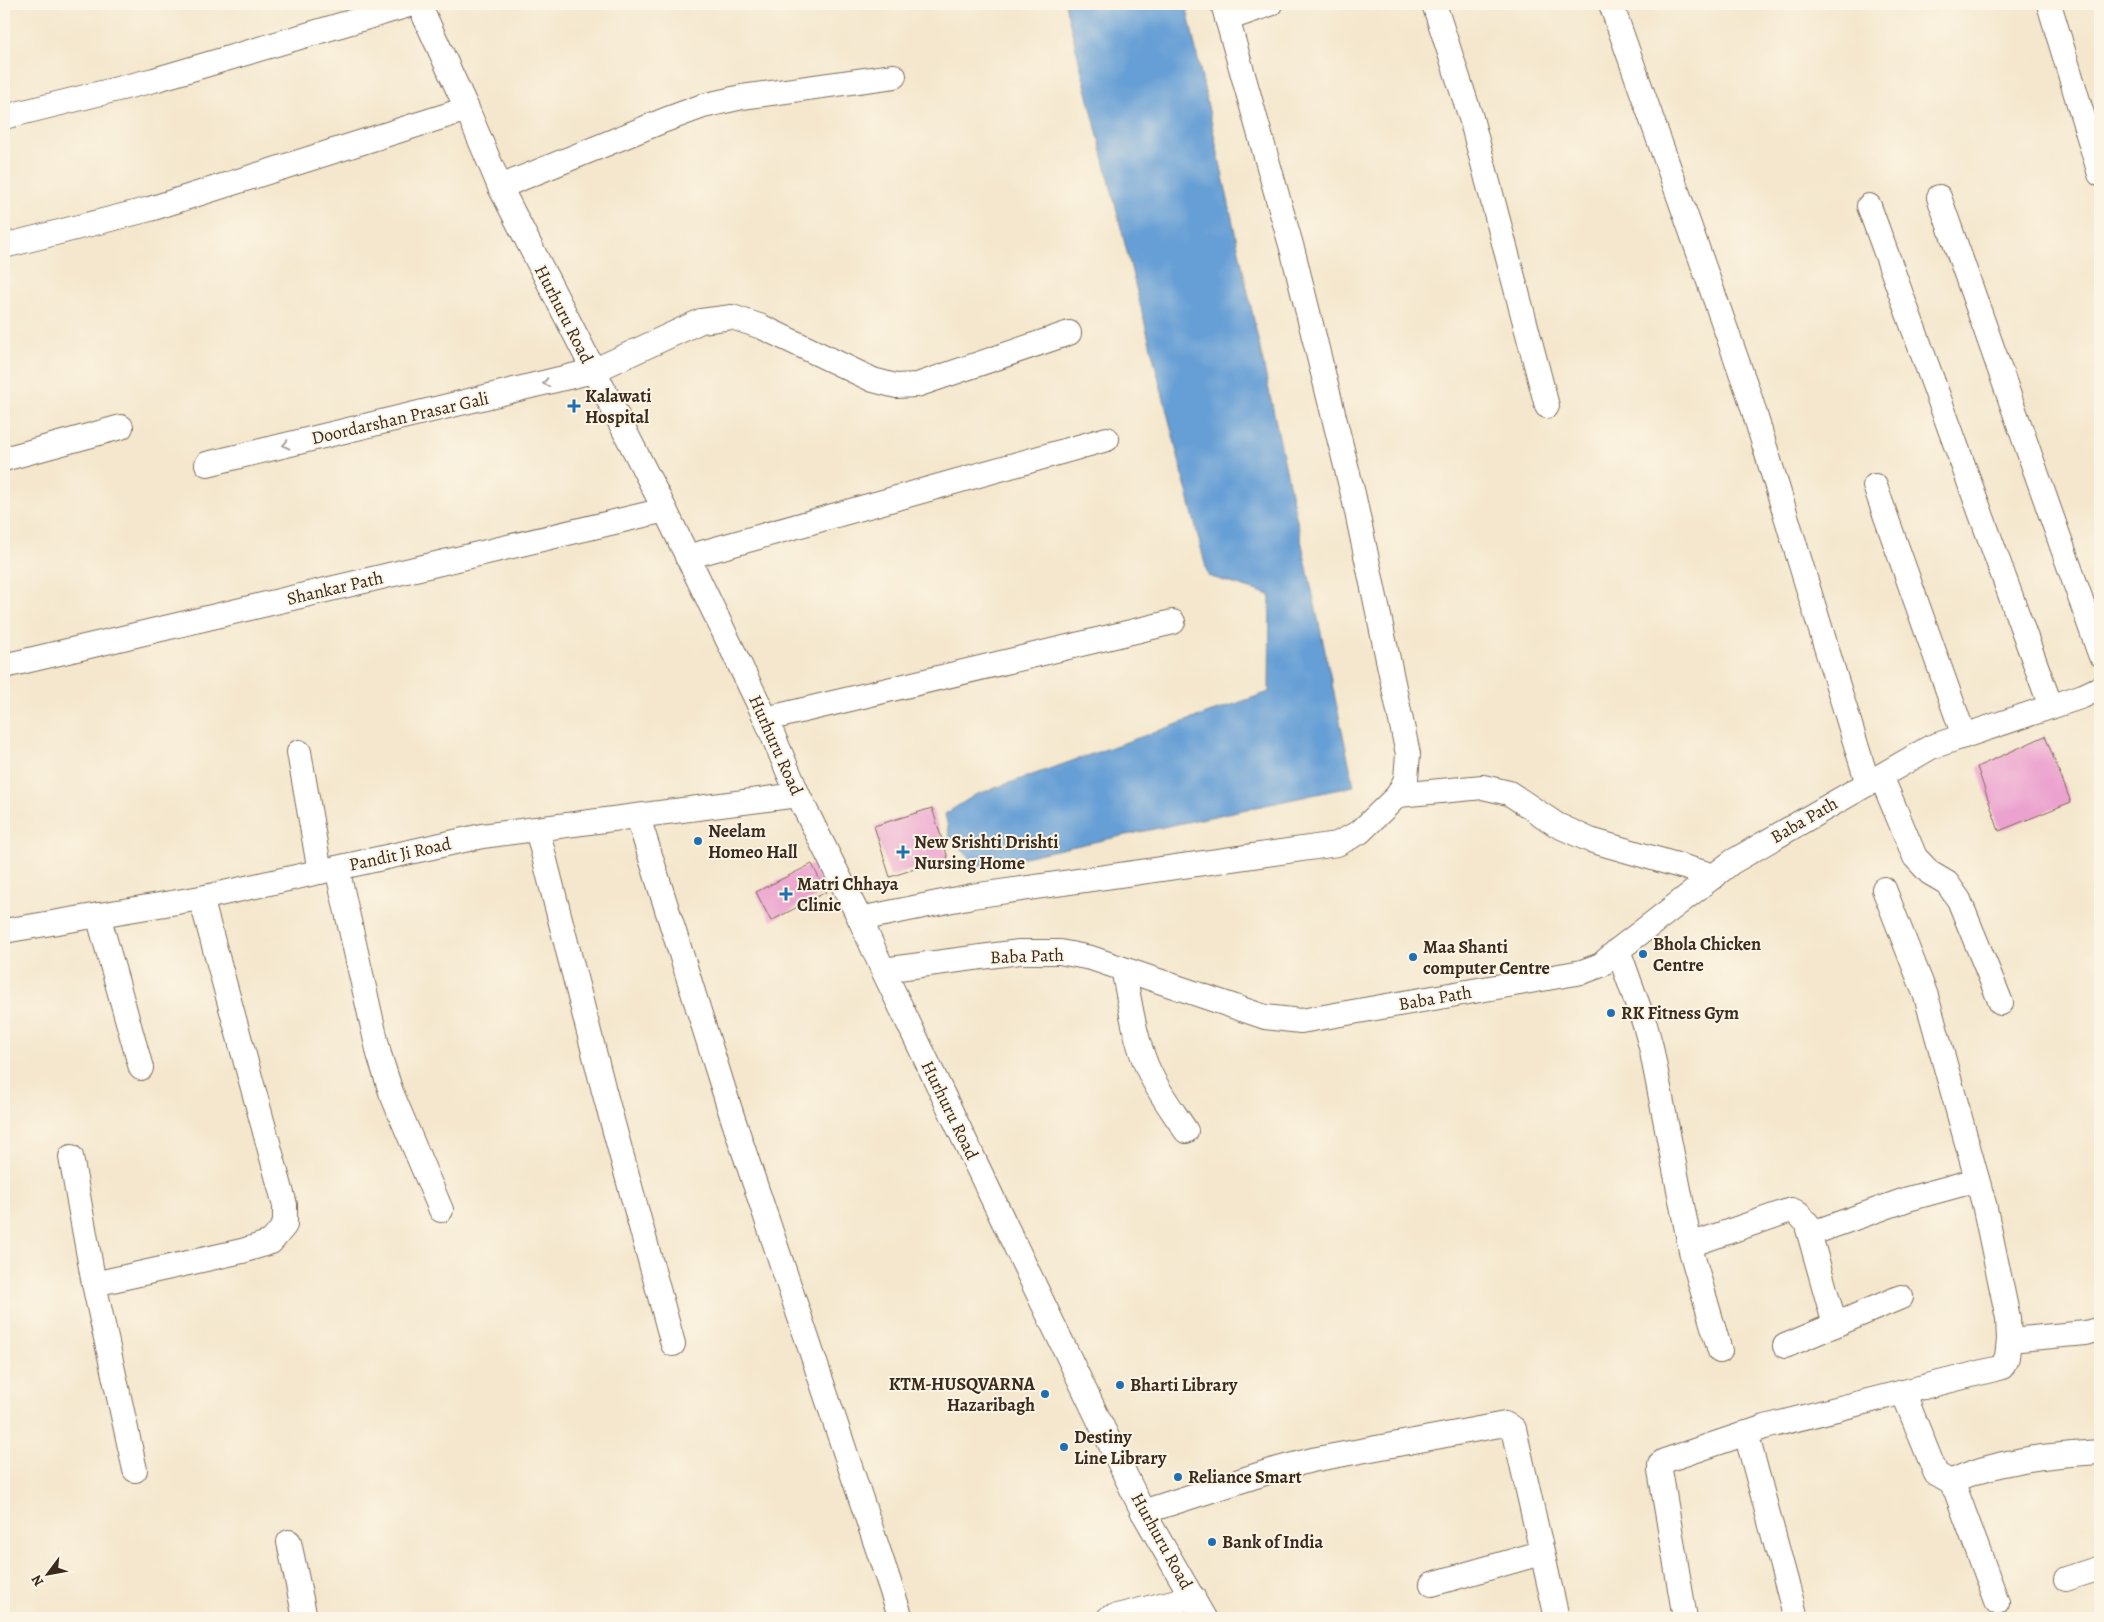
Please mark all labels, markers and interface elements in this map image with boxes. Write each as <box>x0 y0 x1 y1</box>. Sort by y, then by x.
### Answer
street label: Hurhuru Road <box>529 261 599 368</box>
one-way arrow <box>542 377 551 388</box>
place label: Kalawati Hospital <box>585 384 651 429</box>
street label: Doordarshan Prasar Gali <box>309 386 491 450</box>
marker: Kalawati Hospital <box>567 399 581 413</box>
one-way arrow <box>281 439 290 450</box>
street label: Shankar Path <box>284 565 386 611</box>
street label: Hurhuru Road <box>743 691 809 799</box>
street label: Baba Path <box>1766 791 1842 849</box>
place label: Neelam Homeo Hall <box>708 819 798 864</box>
place label: New Srishti Drishti Nursing Home <box>914 830 1059 875</box>
street label: Pandit Ji Road <box>347 831 454 877</box>
marker: Neelam Homeo Hall <box>692 835 704 847</box>
marker: New Srishti Drishti Nursing Home <box>896 845 910 859</box>
place label: Matri Chhaya Clinic <box>797 872 899 917</box>
marker: Matri Chhaya Clinic <box>779 887 793 901</box>
place label: Bhola Chicken Centre <box>1653 932 1761 977</box>
place label: Maa Shanti computer Centre <box>1423 935 1550 980</box>
street label: Baba Path <box>990 943 1065 969</box>
marker: Bhola Chicken Centre <box>1637 948 1649 960</box>
marker: Maa Shanti computer Centre <box>1407 951 1419 963</box>
street label: Baba Path <box>1397 980 1474 1016</box>
place label: RK Fitness Gym <box>1621 1001 1739 1025</box>
marker: RK Fitness Gym <box>1605 1007 1617 1019</box>
street label: Hurhuru Road <box>916 1057 984 1164</box>
place label: KTM-HUSQVARNA Hazaribagh <box>889 1372 1036 1417</box>
place label: Bharti Library <box>1130 1373 1238 1397</box>
marker: Bharti Library <box>1114 1379 1126 1391</box>
marker: KTM-HUSQVARNA Hazaribagh <box>1039 1388 1051 1400</box>
place label: Destiny Line Library <box>1074 1425 1167 1470</box>
marker: Destiny Line Library <box>1058 1441 1070 1453</box>
place label: Reliance Smart <box>1188 1465 1302 1489</box>
marker: Reliance Smart <box>1172 1471 1184 1483</box>
street label: Hurhuru Road <box>1126 1488 1199 1594</box>
place label: Bank of India <box>1222 1530 1324 1554</box>
marker: Bank of India <box>1206 1536 1218 1548</box>
north arrow <box>22 1550 72 1600</box>
text: N <box>27 1571 48 1590</box>

